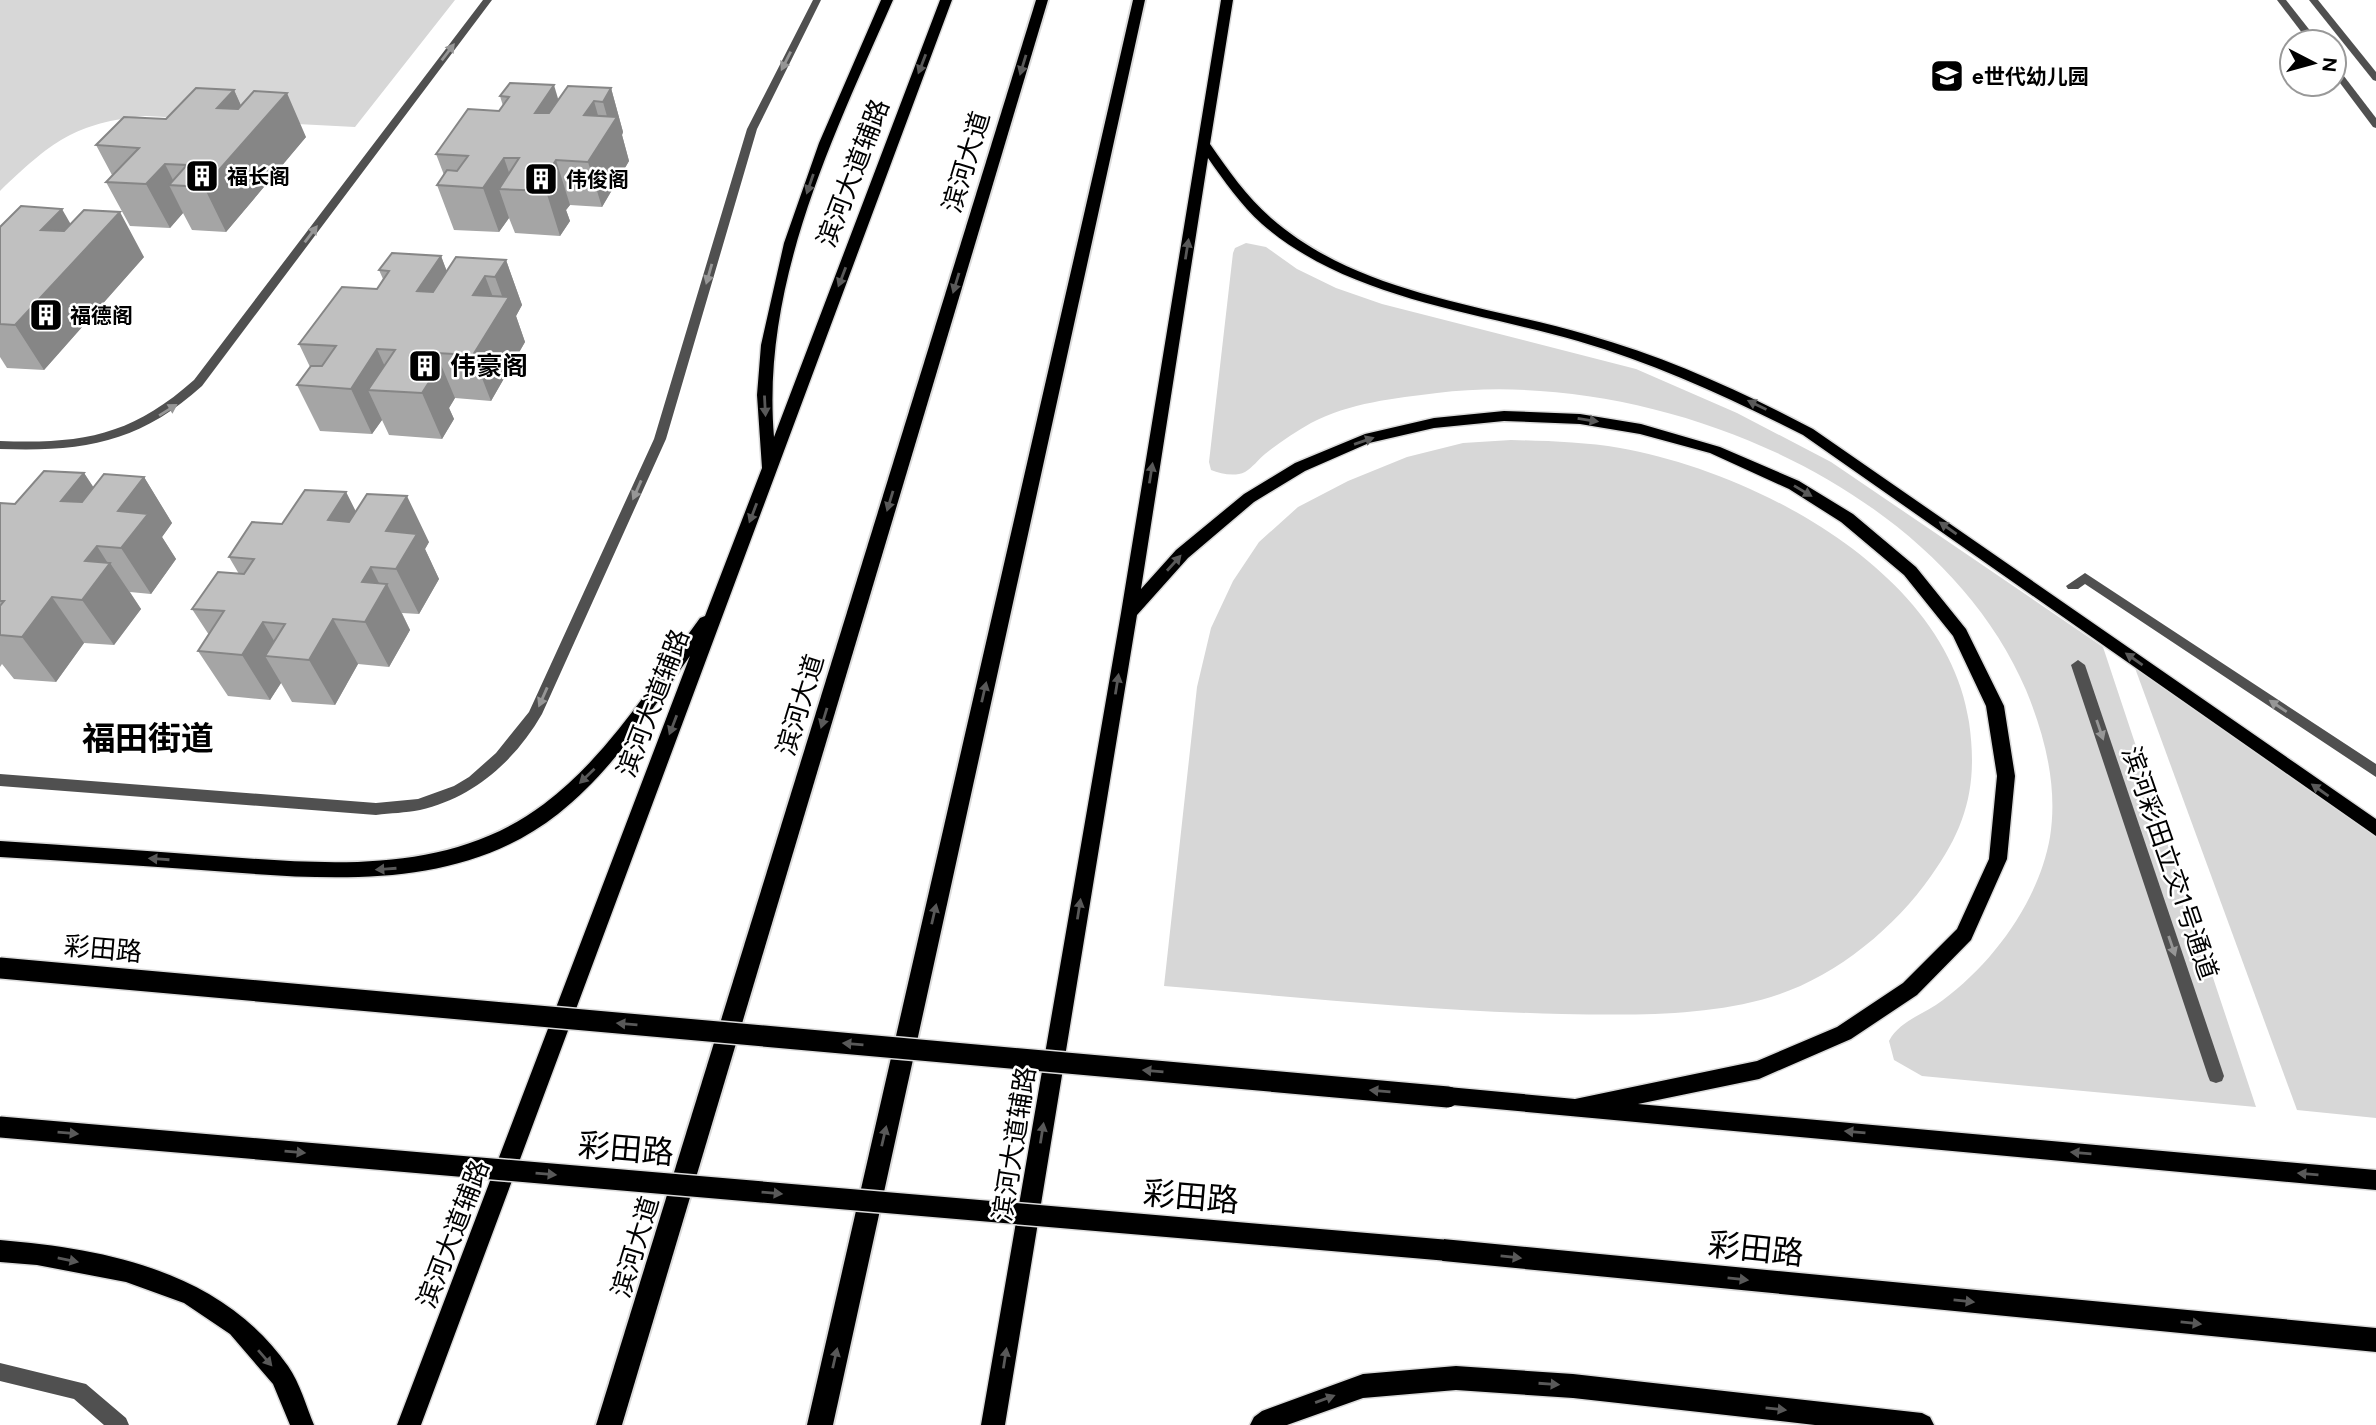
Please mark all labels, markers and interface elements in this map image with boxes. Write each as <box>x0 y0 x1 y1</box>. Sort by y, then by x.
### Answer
north arrow <box>2278 28 2348 98</box>
one-way arrow <box>441 44 456 62</box>
one-way arrow <box>781 51 792 71</box>
one-way arrow <box>916 53 927 74</box>
one-way arrow <box>1017 55 1027 76</box>
text: N <box>2317 56 2342 73</box>
school or university icon: e世代幼儿园 <box>1928 57 1966 95</box>
place label: e世代幼儿园 <box>1972 64 2089 89</box>
street label: 滨河大道辅路 <box>810 94 896 252</box>
street label: 滨河大道 <box>935 108 997 216</box>
building icon: 福长阁 <box>183 157 221 195</box>
building icon: 伟俊阁 <box>522 160 560 198</box>
place label: 福长阁 <box>227 164 290 189</box>
place label: 伟俊阁 <box>566 167 629 192</box>
one-way arrow <box>804 174 815 195</box>
one-way arrow <box>304 225 318 243</box>
one-way arrow <box>1182 238 1193 260</box>
one-way arrow <box>703 264 713 285</box>
one-way arrow <box>836 266 847 287</box>
one-way arrow <box>951 273 961 294</box>
building icon: 福德阁 <box>27 296 65 334</box>
place label: 福德阁 <box>70 303 133 328</box>
building icon: 伟豪阁 <box>406 347 444 385</box>
place label: 伟豪阁 <box>450 350 528 382</box>
one-way arrow <box>759 395 770 417</box>
one-way arrow <box>1747 400 1767 411</box>
one-way arrow <box>158 403 178 416</box>
one-way arrow <box>1577 415 1599 426</box>
one-way arrow <box>1353 435 1374 446</box>
one-way arrow <box>1146 462 1157 484</box>
one-way arrow <box>631 479 642 500</box>
one-way arrow <box>1794 484 1813 497</box>
one-way arrow <box>885 490 895 511</box>
one-way arrow <box>747 502 758 523</box>
one-way arrow <box>1939 521 1957 535</box>
one-way arrow <box>1166 555 1182 572</box>
street label: 滨河大道辅路 <box>610 624 696 782</box>
street label: 滨河大道 <box>769 651 831 759</box>
one-way arrow <box>2125 652 2143 666</box>
one-way arrow <box>1112 673 1123 695</box>
one-way arrow <box>979 681 990 703</box>
one-way arrow <box>537 687 549 707</box>
one-way arrow <box>2269 700 2288 713</box>
one-way arrow <box>818 708 828 729</box>
one-way arrow <box>667 715 678 736</box>
district label: 福田街道 <box>82 719 214 758</box>
one-way arrow <box>2095 720 2106 741</box>
street label: 滨河彩田立交1号通道 <box>2115 742 2225 984</box>
one-way arrow <box>579 767 596 783</box>
one-way arrow <box>2311 783 2329 797</box>
one-way arrow <box>148 853 170 864</box>
one-way arrow <box>375 864 397 875</box>
one-way arrow <box>1074 898 1085 920</box>
one-way arrow <box>929 903 940 925</box>
street label: 彩田路 <box>63 930 143 968</box>
one-way arrow <box>2167 935 2178 956</box>
one-way arrow <box>615 1018 637 1029</box>
one-way arrow <box>842 1038 864 1049</box>
street label: 滨河大道辅路 <box>986 1064 1042 1224</box>
one-way arrow <box>1142 1065 1164 1076</box>
one-way arrow <box>1368 1085 1390 1096</box>
one-way arrow <box>1037 1122 1048 1144</box>
one-way arrow <box>879 1125 890 1147</box>
street label: 彩田路 <box>577 1126 675 1172</box>
one-way arrow <box>1844 1126 1866 1137</box>
one-way arrow <box>57 1128 79 1139</box>
one-way arrow <box>284 1147 306 1158</box>
one-way arrow <box>2070 1147 2092 1158</box>
street label: 滨河大道辅路 <box>410 1155 496 1313</box>
one-way arrow <box>2297 1168 2319 1179</box>
one-way arrow <box>535 1169 557 1180</box>
street label: 彩田路 <box>1142 1174 1240 1220</box>
one-way arrow <box>762 1188 784 1199</box>
street label: 滨河大道 <box>604 1193 666 1301</box>
street label: 彩田路 <box>1706 1225 1806 1273</box>
one-way arrow <box>1500 1252 1522 1263</box>
one-way arrow <box>57 1255 79 1266</box>
one-way arrow <box>1727 1274 1749 1285</box>
one-way arrow <box>1953 1296 1975 1307</box>
one-way arrow <box>2180 1317 2202 1328</box>
one-way arrow <box>829 1347 840 1369</box>
one-way arrow <box>1000 1347 1011 1369</box>
one-way arrow <box>257 1350 272 1367</box>
one-way arrow <box>1539 1379 1561 1390</box>
one-way arrow <box>1314 1394 1335 1405</box>
one-way arrow <box>1765 1403 1787 1414</box>

